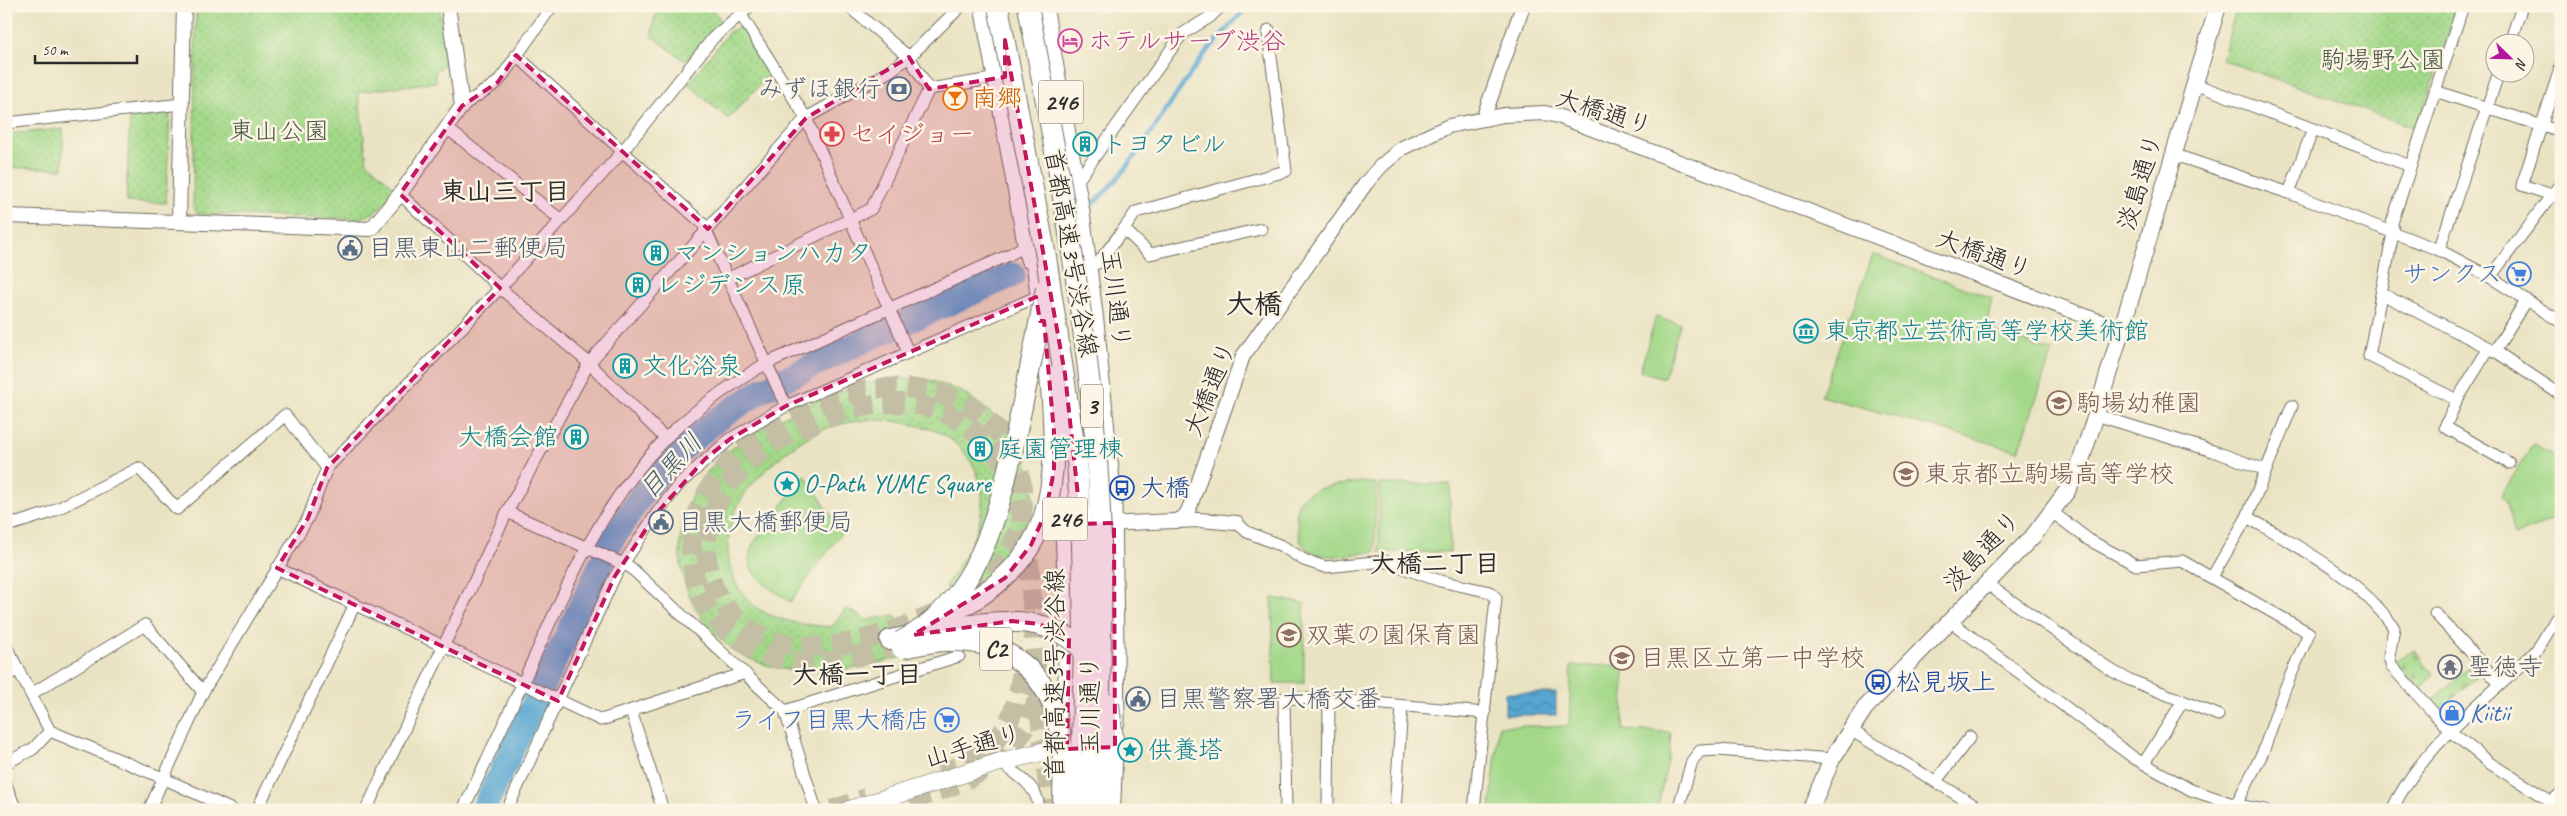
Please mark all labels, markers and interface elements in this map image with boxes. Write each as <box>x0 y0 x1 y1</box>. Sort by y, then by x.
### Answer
place label: ホテルサーブ渋谷 <box>1088 25 1286 57</box>
hotel icon: ホテルサーブ渋谷 <box>1057 28 1083 54</box>
scale bar <box>35 32 138 64</box>
north arrow <box>2484 32 2534 82</box>
text: 50 m <box>42 41 69 60</box>
park label: 駒場野公園 <box>2320 44 2446 76</box>
text: N <box>2511 56 2531 72</box>
place label: みずほ銀行 <box>758 73 882 105</box>
bank icon: みずほ銀行 <box>886 76 912 102</box>
road number: 246 <box>1038 80 1084 124</box>
street label: 大橋通り <box>1551 81 1657 143</box>
place label: 南郷 <box>972 82 1022 114</box>
bar icon: 南郷 <box>942 85 968 111</box>
park label: 東山公園 <box>229 115 329 147</box>
place label: セイジョー <box>850 118 975 150</box>
pharmacy icon: セイジョー <box>819 121 845 147</box>
place label: トヨタビル <box>1102 128 1227 160</box>
street label: 淡島通り <box>2110 129 2170 235</box>
building icon: トヨタビル <box>1072 131 1098 157</box>
street label: 首都高速3号渋谷線 <box>1037 146 1105 360</box>
district label: 東山三丁目 <box>440 175 570 208</box>
street label: 大橋通り <box>1932 222 2036 286</box>
place label: 目黒東山二郵便局 <box>368 232 568 264</box>
public building icon: 目黒東山二郵便局 <box>337 235 363 261</box>
place label: マンションハカタ <box>674 237 872 269</box>
building icon: マンションハカタ <box>643 240 669 266</box>
street label: 玉川通り <box>1094 247 1138 351</box>
place label: サンクス <box>2402 258 2502 290</box>
supermarket icon: サンクス <box>2506 261 2532 287</box>
place label: レジデンス原 <box>656 269 806 301</box>
building icon: レジデンス原 <box>625 272 651 298</box>
district label: 大橋 <box>1226 286 1282 321</box>
place label: 東京都立芸術高等学校美術館 <box>1824 315 2149 347</box>
museum icon: 東京都立芸術高等学校美術館 <box>1793 318 1819 344</box>
street label: 大橋通り <box>1176 337 1244 441</box>
place label: 文化浴泉 <box>642 350 742 382</box>
building icon: 文化浴泉 <box>612 353 638 379</box>
road number: 3 <box>1081 384 1103 428</box>
place label: 駒場幼稚園 <box>2076 387 2201 419</box>
school or university icon: 駒場幼稚園 <box>2046 390 2072 416</box>
place label: 大橋会館 <box>458 421 558 453</box>
building icon: 大橋会館 <box>563 424 589 450</box>
water label: 目黒川 <box>632 426 710 506</box>
place label: 庭園管理棟 <box>998 433 1123 465</box>
building icon: 庭園管理棟 <box>967 436 993 462</box>
place label: 東京都立駒場高等学校 <box>1924 458 2174 490</box>
school or university icon: 東京都立駒場高等学校 <box>1893 461 1919 487</box>
place label: O-Path YUME Square <box>804 468 993 500</box>
place icon: O-Path YUME Square <box>774 471 800 497</box>
place label: 大橋 <box>1140 472 1190 504</box>
bus stop icon: 大橋 <box>1109 475 1135 501</box>
road number: 246 <box>1042 498 1088 540</box>
street label: 淡島通り <box>1936 504 2028 598</box>
place label: 目黒大橋郵便局 <box>678 506 853 538</box>
public building icon: 目黒大橋郵便局 <box>648 509 674 535</box>
district label: 大橋二丁目 <box>1370 547 1500 580</box>
street label: 首都高速3号渋谷線 <box>1039 568 1071 780</box>
place label: 双葉の園保育園 <box>1306 619 1481 651</box>
school or university icon: 双葉の園保育園 <box>1276 622 1302 648</box>
road number: C2 <box>980 628 1012 671</box>
place label: 目黒区立第一中学校 <box>1640 642 1865 674</box>
school or university icon: 目黒区立第一中学校 <box>1609 645 1635 671</box>
place label: 聖徳寺 <box>2468 651 2543 683</box>
temple icon: 聖徳寺 <box>2437 654 2463 680</box>
street label: 玉川通り <box>1074 655 1106 755</box>
district label: 大橋一丁目 <box>792 658 922 691</box>
place label: 松見坂上 <box>1896 666 1996 698</box>
bus stop icon: 松見坂上 <box>1865 669 1891 695</box>
place label: 目黒警察署大橋交番 <box>1156 683 1381 715</box>
public building icon: 目黒警察署大橋交番 <box>1125 686 1151 712</box>
place label: Kiitii <box>2470 697 2513 729</box>
shop icon: Kiitii <box>2439 700 2465 726</box>
place label: ライフ目黒大橋店 <box>731 704 930 736</box>
supermarket icon: ライフ目黒大橋店 <box>934 707 960 733</box>
street label: 山手通り <box>921 717 1025 775</box>
place label: 供養塔 <box>1148 734 1223 766</box>
place icon: 供養塔 <box>1117 737 1143 763</box>

